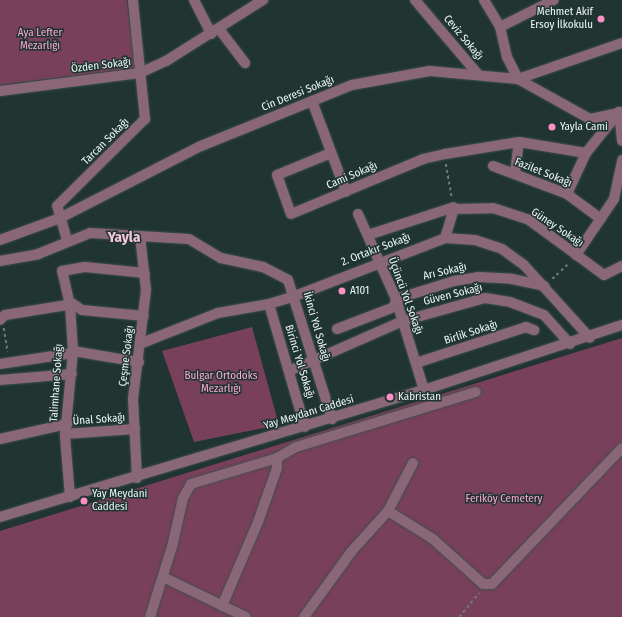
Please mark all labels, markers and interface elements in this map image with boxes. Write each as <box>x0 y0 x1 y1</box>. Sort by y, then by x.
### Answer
place label: Mehmet Akif Ersoy İlkokulu <box>530 6 593 32</box>
street label: Ceviz Sokağı <box>440 13 486 63</box>
marker: Mehmet Akif Ersoy İlkokulu <box>596 14 606 24</box>
park label: Aya Lefter Mezarlığı <box>18 27 62 53</box>
street label: Özden Sokağı <box>70 56 132 76</box>
street label: Cin Deresi Sokağı <box>260 73 336 115</box>
street label: Tarcan Sokağı <box>80 116 132 168</box>
place label: Yayla Cami <box>560 120 608 134</box>
marker: Yayla Cami <box>547 122 557 132</box>
street label: Fazilet Sokağı <box>512 156 574 190</box>
street label: Cami Sokağı <box>325 159 379 193</box>
street label: Güney Sokağı <box>528 206 586 250</box>
district label: Yayla <box>108 229 140 247</box>
street label: 2. Ortakır Sokağı <box>339 231 413 269</box>
street label: Üçüncü Yol Sokağı <box>385 256 425 336</box>
street label: Arı Sokağı <box>422 261 468 283</box>
street label: Güven Sokağı <box>422 281 484 309</box>
place label: A101 <box>350 284 369 298</box>
marker: A101 <box>337 286 347 296</box>
street label: İkinci Yol Sokağı <box>300 290 332 364</box>
street label: Birlik Sokağı <box>443 318 499 348</box>
street label: Birinci Yol Sokağı <box>281 323 317 401</box>
street label: Çeşme Sokağı <box>117 325 137 387</box>
street label: Talimhane Sokağı <box>48 343 66 423</box>
park label: Bulgar Ortodoks Mezarlığı <box>185 370 257 396</box>
place label: Kabristan <box>398 390 441 404</box>
marker: Kabristan <box>385 392 395 402</box>
street label: Yay Meydanı Caddesi <box>262 393 356 433</box>
street label: Ünal Sokağı <box>72 412 126 428</box>
place label: Yay Meydani Caddesi <box>92 488 147 514</box>
park label: Feriköy Cemetery <box>465 492 543 506</box>
marker: Yay Meydani Caddesi <box>79 496 89 506</box>

